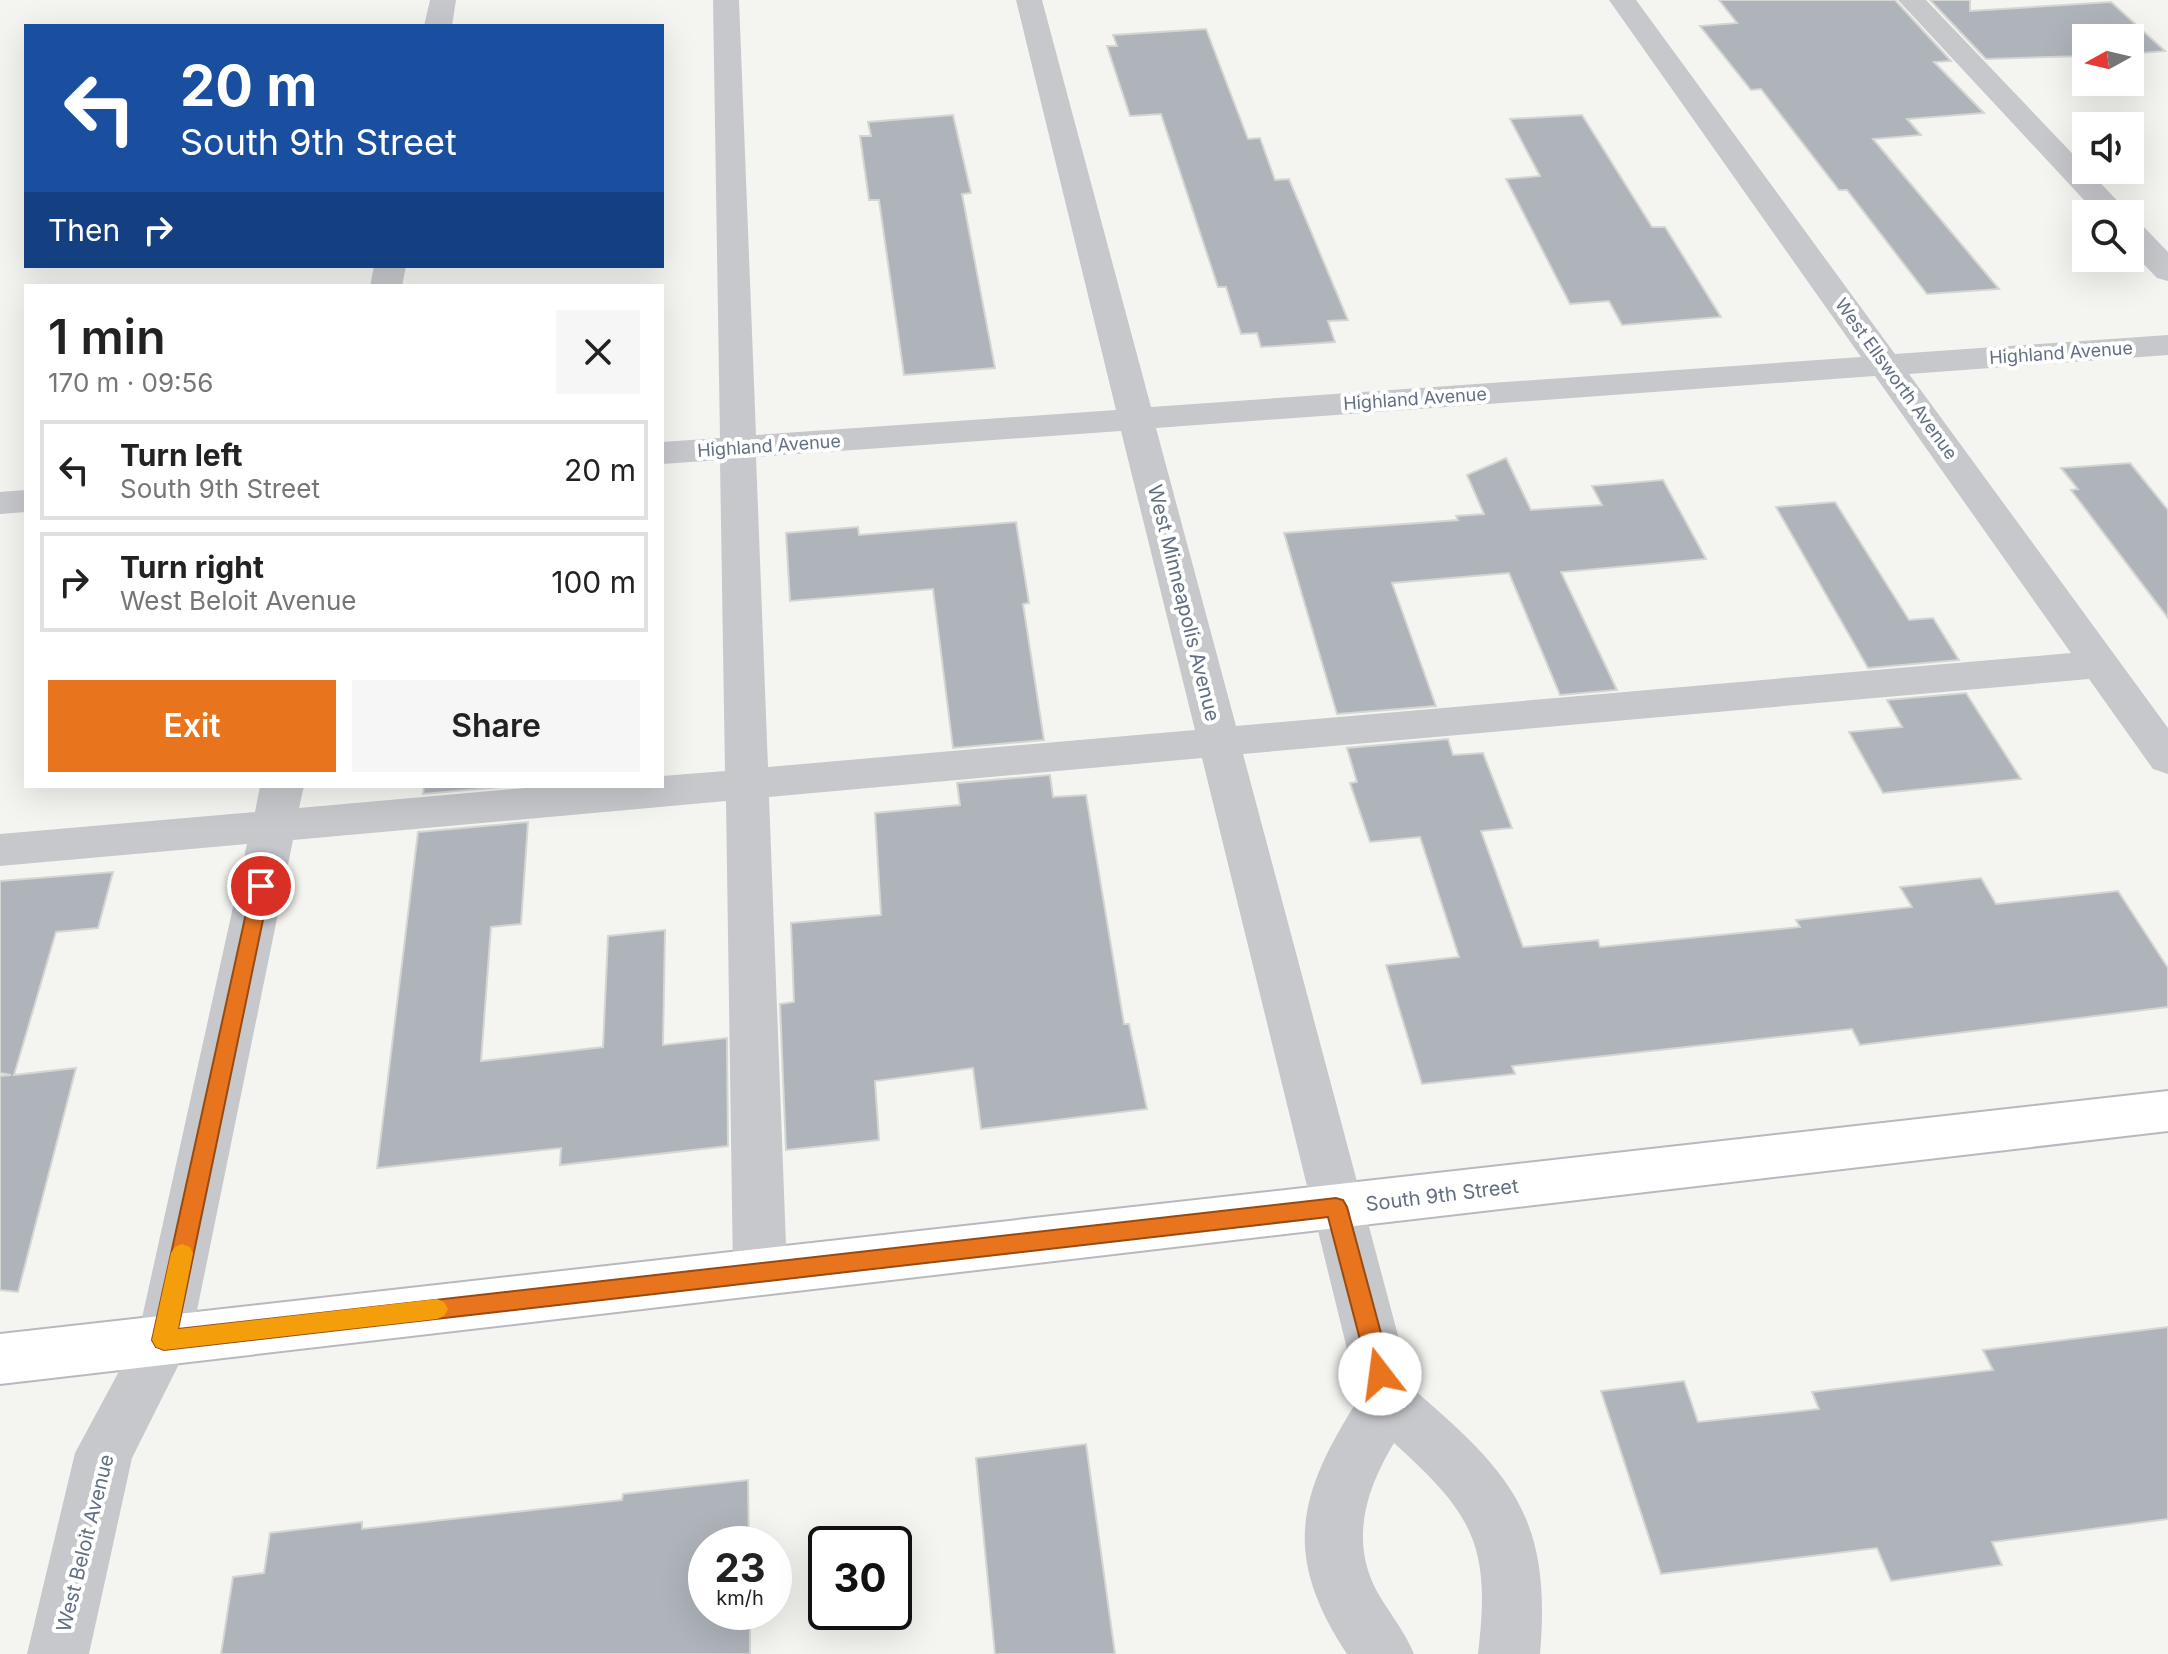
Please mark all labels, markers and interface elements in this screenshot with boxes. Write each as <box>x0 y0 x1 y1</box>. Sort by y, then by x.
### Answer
north arrow <box>2072 24 2144 96</box>
map controls <box>2072 24 2144 272</box>
text: 20 m <box>180 52 317 120</box>
icon: left <box>48 56 152 160</box>
button: sound <box>2072 112 2144 184</box>
text: South 9th Street <box>180 120 457 164</box>
button: search <box>2072 200 2144 272</box>
icon: right <box>136 208 180 252</box>
text: Then <box>48 212 120 248</box>
street label: West Ellsworth Avenue <box>1831 294 1962 463</box>
text: 1 min <box>48 307 166 366</box>
button: close <box>556 310 640 394</box>
street label: Highland Avenue <box>1988 337 2133 368</box>
text: 170 m · 09:56 <box>48 367 213 398</box>
street label: Highland Avenue <box>1342 383 1487 414</box>
street label: Highland Avenue <box>696 430 841 461</box>
text: Turn left <box>120 437 242 473</box>
icon: left <box>52 448 96 492</box>
text: 20 m <box>564 452 636 488</box>
text: South 9th Street <box>120 473 320 504</box>
street label: West Minneapolis Avenue <box>1143 482 1225 724</box>
text: Turn right <box>120 549 264 585</box>
icon: right <box>52 560 96 604</box>
text: 100 m <box>551 564 636 600</box>
text: West Beloit Avenue <box>120 585 357 616</box>
button: Exit <box>48 680 336 772</box>
button: Share <box>352 680 640 772</box>
pin <box>227 852 295 920</box>
icon: arrive <box>239 864 283 908</box>
street label: South 9th Street <box>1364 1174 1520 1216</box>
position arrow <box>1338 1332 1422 1416</box>
street label: West Beloit Avenue <box>51 1452 119 1634</box>
speed limit sign: 30 <box>808 1526 912 1630</box>
text: 23 <box>714 1543 766 1592</box>
text: km/h <box>716 1586 764 1610</box>

